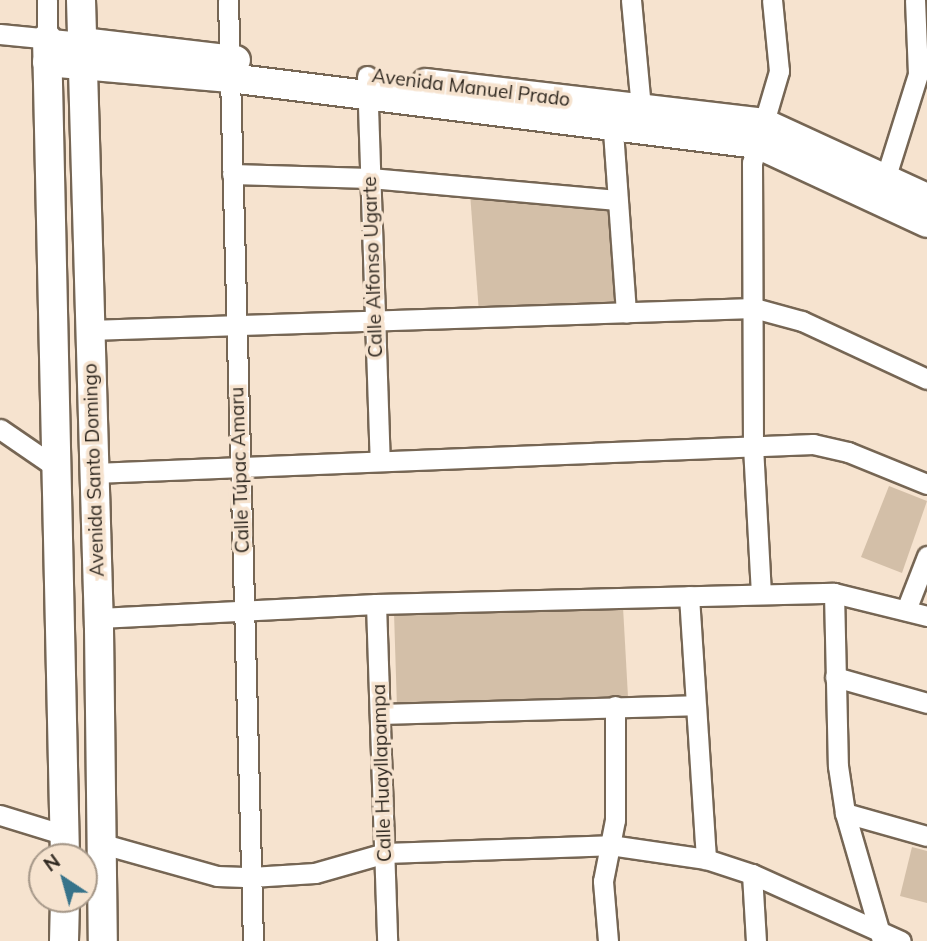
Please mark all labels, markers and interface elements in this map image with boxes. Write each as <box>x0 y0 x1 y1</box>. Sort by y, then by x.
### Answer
street label: Avenida Manuel Prado <box>371 65 571 111</box>
street label: Calle Alfonso Ugarte <box>358 176 388 358</box>
street label: Avenida Santo Domingo <box>79 363 109 577</box>
street label: Calle Túpac Amaru <box>226 386 254 554</box>
street label: Calle Huayllapampa <box>367 684 397 862</box>
north arrow <box>28 843 98 913</box>
text: N <box>39 849 65 877</box>

